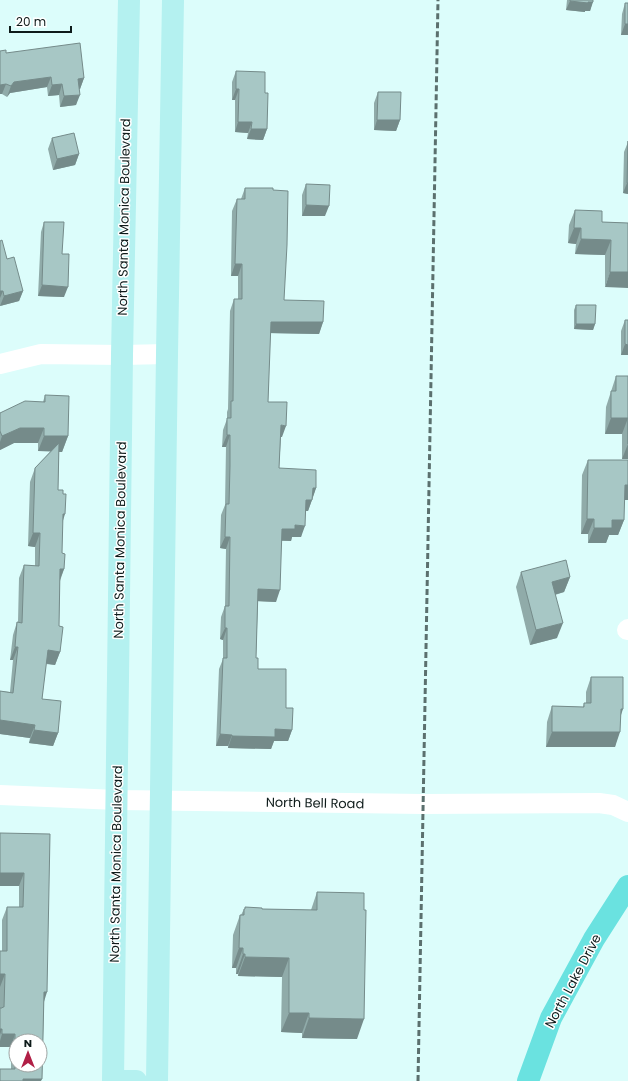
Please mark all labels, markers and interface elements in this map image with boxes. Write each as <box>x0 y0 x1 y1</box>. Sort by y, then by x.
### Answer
scale bar <box>10 8 71 34</box>
text: 20 m <box>16 13 46 30</box>
street label: North Santa Monica Boulevard <box>113 118 135 316</box>
street label: North Santa Monica Boulevard <box>109 441 131 639</box>
street label: North Santa Monica Boulevard <box>105 765 127 963</box>
street label: North Bell Road <box>266 793 364 813</box>
street label: North Lake Drive <box>540 931 606 1031</box>
north arrow <box>8 1033 48 1073</box>
text: N <box>24 1035 32 1051</box>

